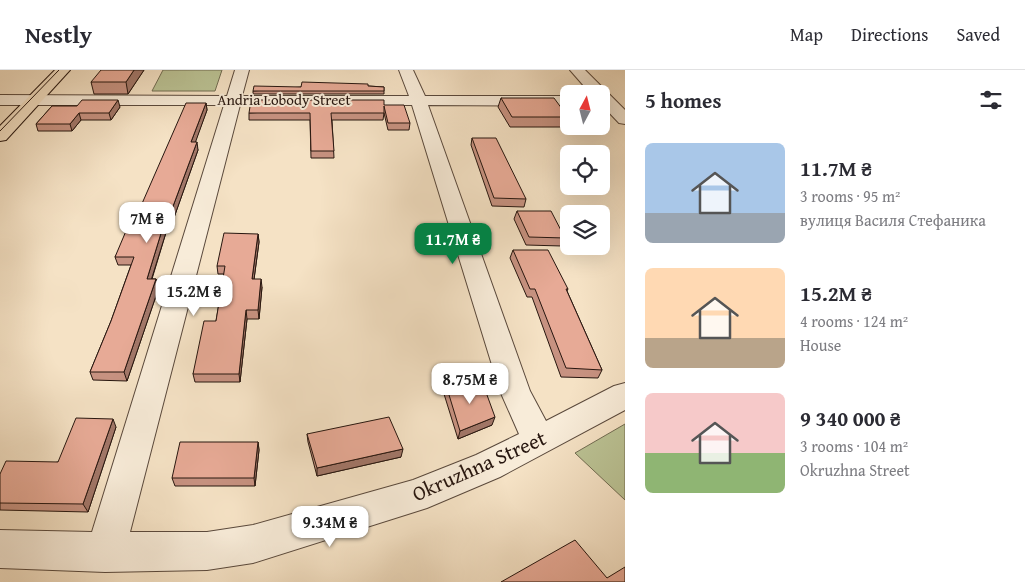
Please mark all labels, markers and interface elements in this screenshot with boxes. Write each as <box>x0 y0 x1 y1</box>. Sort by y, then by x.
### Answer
text: Nestly <box>25 17 92 52</box>
text: Map <box>790 21 823 48</box>
text: Directions <box>851 21 928 48</box>
text: Saved <box>956 21 1000 48</box>
north arrow <box>560 85 610 135</box>
map controls <box>560 85 610 255</box>
text: 5 homes <box>645 85 721 116</box>
icon: filters <box>977 86 1005 114</box>
street label: Andria Lobody Street <box>217 89 351 110</box>
button: locate <box>560 145 610 195</box>
text: 11.7M ₴ <box>800 153 872 184</box>
icon: home <box>685 163 745 223</box>
text: 3 rooms · 95 m² <box>800 184 900 208</box>
pin: 7M ₴ <box>117 202 177 244</box>
button: layers <box>560 205 610 255</box>
text: 7M ₴ <box>130 206 164 230</box>
text: вулиця Василя Стефаника <box>800 208 986 232</box>
pin: 11.7M ₴ <box>407 222 499 265</box>
text: 11.7M ₴ <box>426 227 480 251</box>
pin: 15.2M ₴ <box>148 274 240 317</box>
text: 15.2M ₴ <box>800 278 872 309</box>
text: 15.2M ₴ <box>167 279 221 303</box>
icon: home <box>685 288 745 348</box>
text: 4 rooms · 124 m² <box>800 309 908 333</box>
text: House <box>800 333 841 357</box>
pin: 8.75M ₴ <box>424 362 516 405</box>
text: 8.75M ₴ <box>443 367 497 391</box>
text: 9 340 000 ₴ <box>800 403 901 434</box>
icon: home <box>685 413 745 473</box>
street label: Okruzhna Street <box>407 422 551 509</box>
text: 3 rooms · 104 m² <box>800 434 908 458</box>
text: Okruzhna Street <box>800 458 910 482</box>
pin: 9.34M ₴ <box>284 506 376 548</box>
text: 9.34M ₴ <box>303 510 357 534</box>

